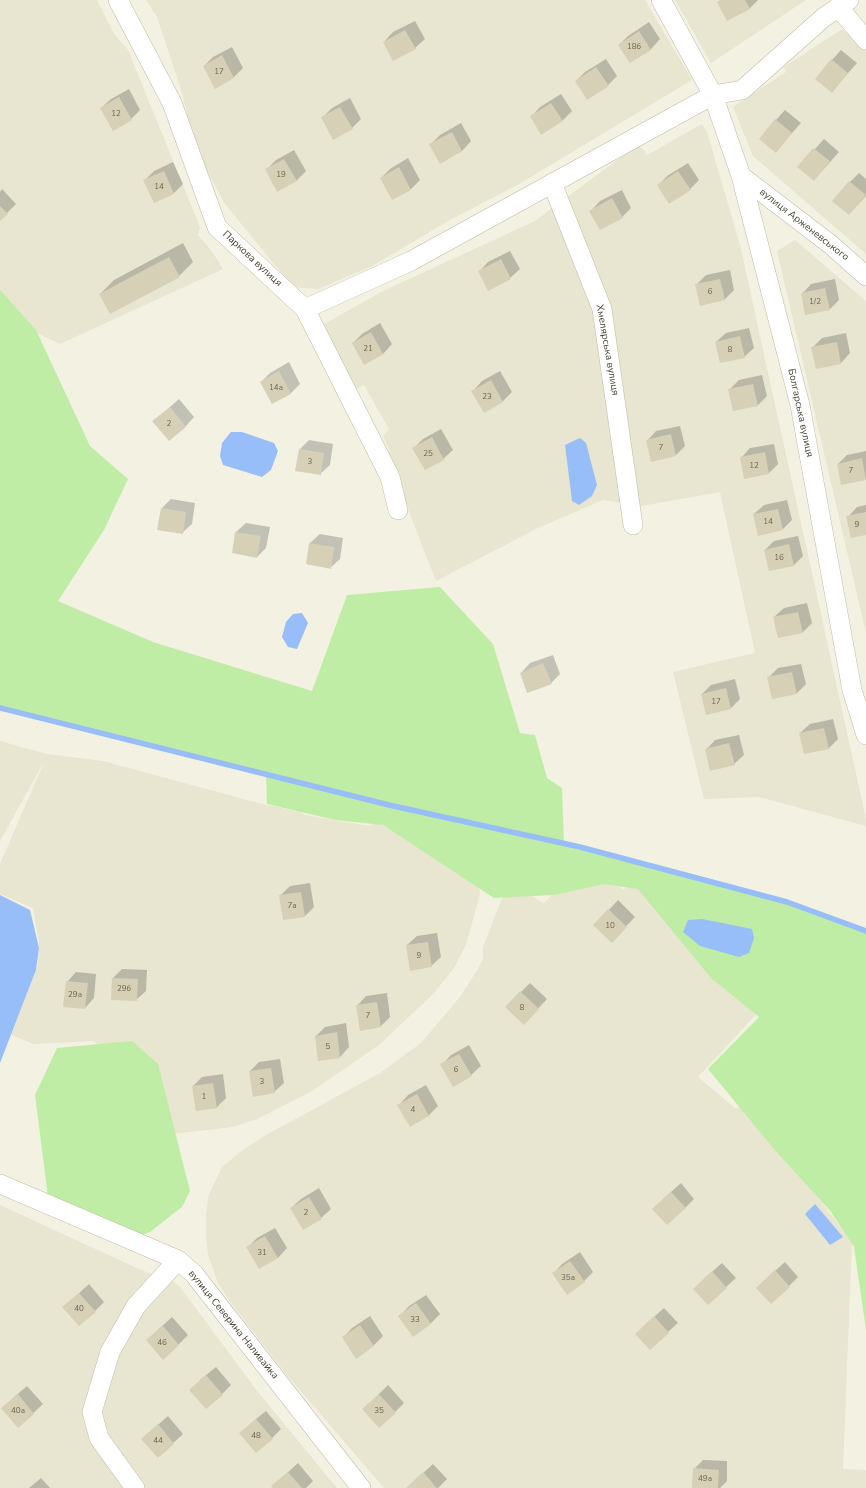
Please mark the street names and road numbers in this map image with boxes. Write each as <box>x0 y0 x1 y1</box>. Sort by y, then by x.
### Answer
street label: вулиця Арженевського <box>757 186 851 264</box>
street label: Паркова вулиця <box>220 228 284 290</box>
street label: Хмелярська вулиця <box>593 304 621 396</box>
street label: Болгарська вулиця <box>785 368 815 458</box>
street label: вулиця Северина Наливайка <box>185 1268 281 1382</box>

